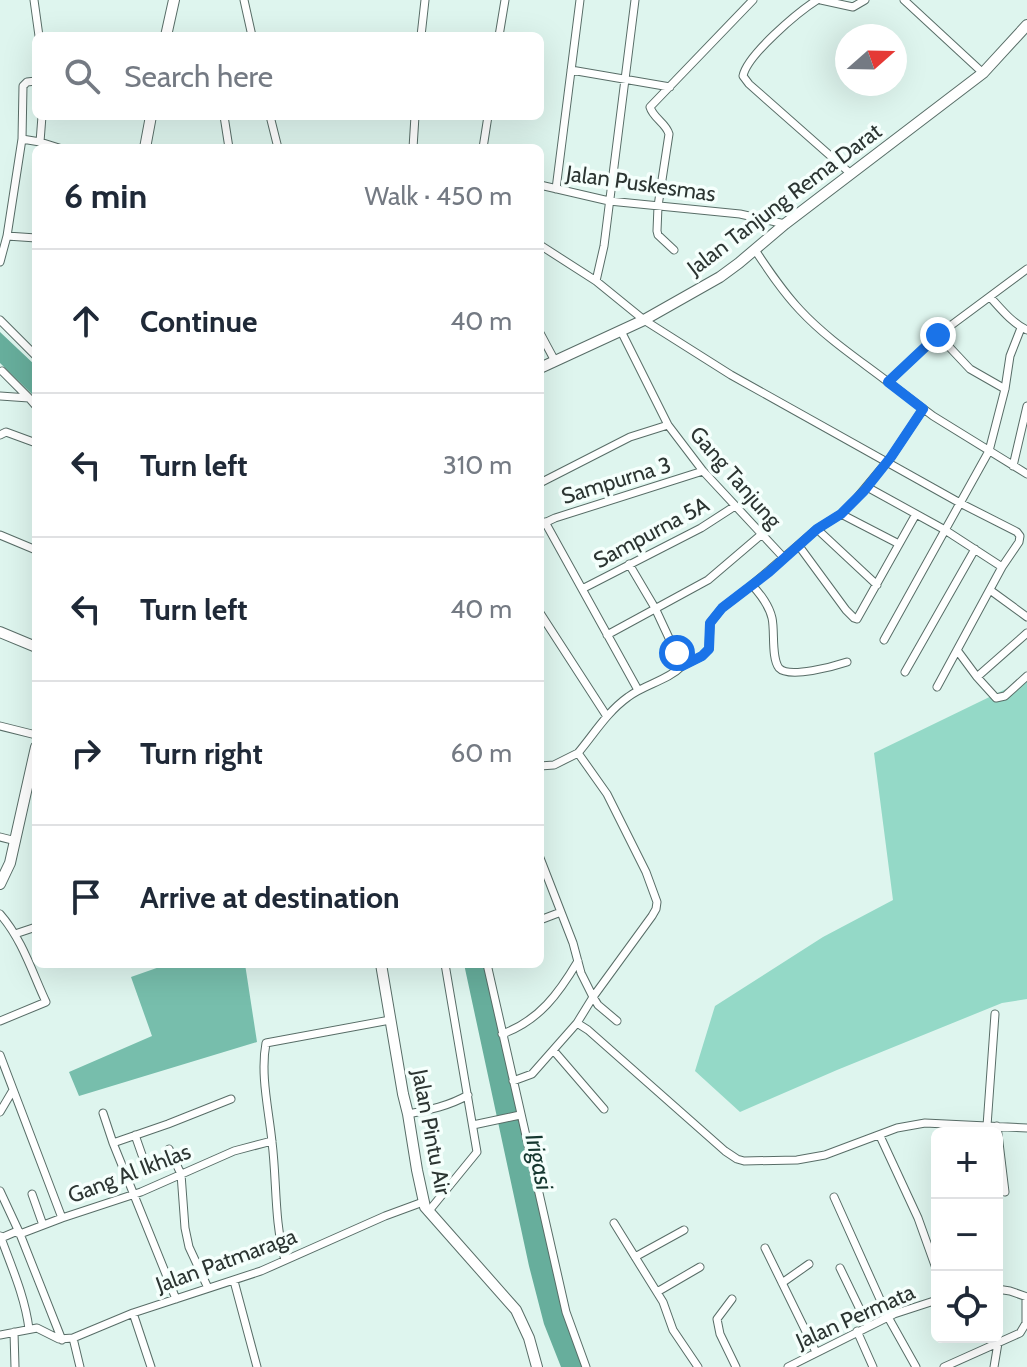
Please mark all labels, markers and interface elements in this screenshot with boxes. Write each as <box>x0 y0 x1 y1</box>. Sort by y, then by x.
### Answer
north arrow <box>835 24 907 96</box>
search box <box>32 32 544 120</box>
icon: search <box>60 54 104 98</box>
text: Search here <box>124 58 273 95</box>
street label: Jalan Tanjung Rema Darat <box>681 117 887 282</box>
street label: Jalan Puskesmas <box>563 159 717 207</box>
text: 6 min <box>64 175 147 217</box>
text: Walk · 450 m <box>364 180 512 212</box>
icon: ahead <box>64 299 108 343</box>
text: Continue <box>140 303 257 340</box>
text: 40 m <box>450 305 512 337</box>
route end <box>920 317 956 353</box>
street label: Gang Tanjung <box>684 421 788 535</box>
icon: left <box>64 443 108 487</box>
text: Turn left <box>140 447 248 484</box>
text: 310 m <box>443 449 512 481</box>
street label: Sampurna 3 <box>558 451 674 510</box>
street label: Sampurna 5A <box>589 491 714 574</box>
icon: left <box>64 587 108 631</box>
text: Turn left <box>140 591 248 628</box>
text: 40 m <box>450 593 512 625</box>
route start <box>659 635 695 671</box>
icon: right <box>64 731 108 775</box>
text: Turn right <box>140 735 263 772</box>
text: 60 m <box>450 737 512 769</box>
icon: arrive <box>64 875 108 919</box>
text: Arrive at destination <box>140 879 400 916</box>
street label: Jalan Pintu Air <box>406 1066 457 1197</box>
map controls <box>931 1127 1003 1343</box>
button: + <box>931 1127 1003 1199</box>
water label: Irigasi <box>519 1131 560 1194</box>
street label: Gang Al Ikhlas <box>64 1138 194 1209</box>
button: − <box>931 1199 1003 1271</box>
street label: Jalan Patmaraga <box>151 1222 301 1299</box>
button: locate <box>931 1271 1003 1343</box>
street label: Jalan Permata <box>791 1278 919 1355</box>

